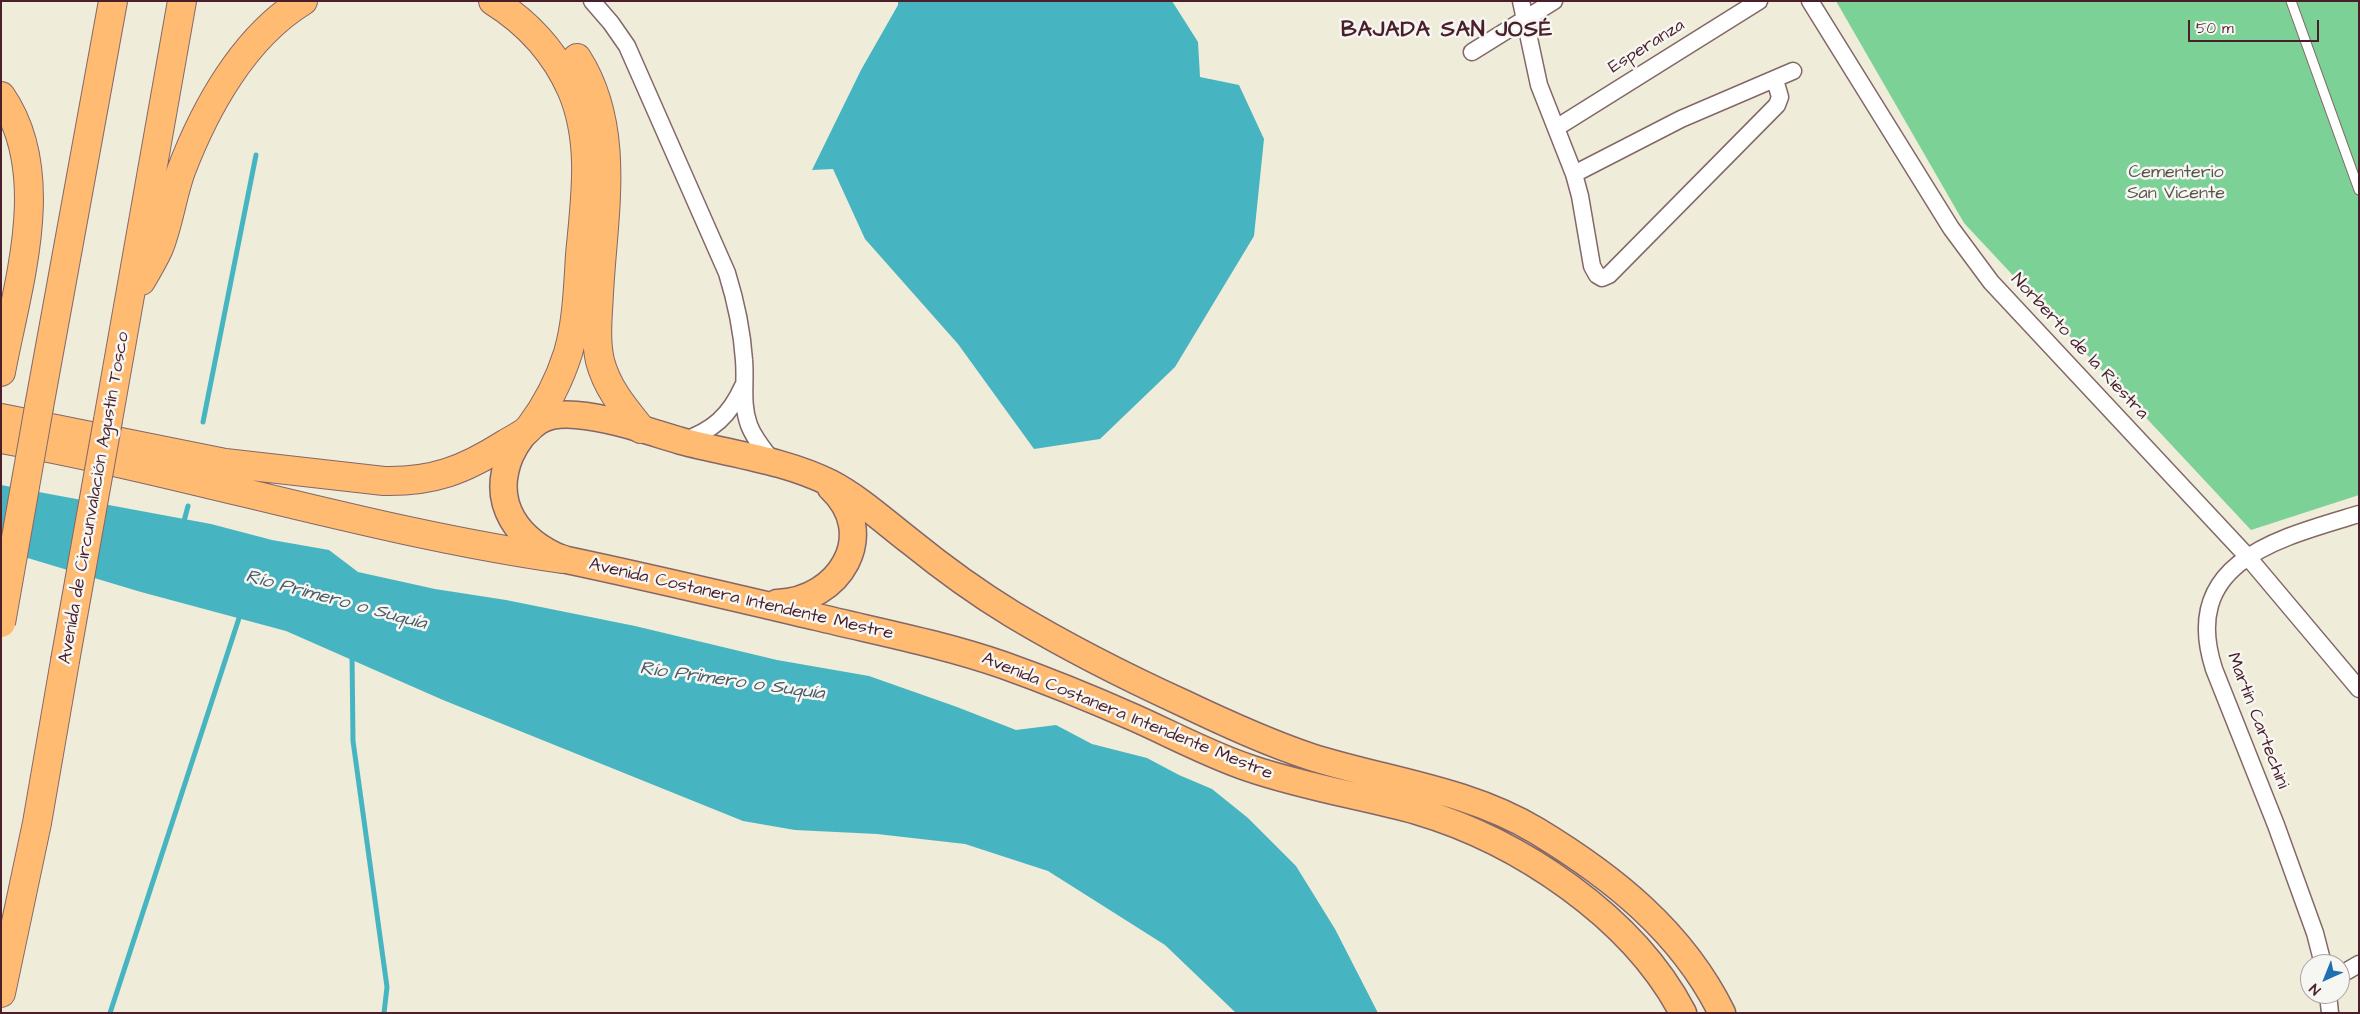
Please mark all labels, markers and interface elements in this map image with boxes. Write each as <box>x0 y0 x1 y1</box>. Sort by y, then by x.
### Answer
scale bar <box>2190 10 2321 42</box>
street label: Esperanza <box>1605 15 1689 79</box>
district label: BAJADA SAN JOSÉ <box>1339 18 1555 44</box>
text: 50 m <box>2196 18 2234 39</box>
park label: Cementerio San Vicente <box>2127 162 2225 204</box>
street label: Norberto de la Riestra <box>2006 269 2152 425</box>
street label: Avenida de Circunvalación Agustín Tosco <box>55 330 135 666</box>
street label: Avenida Costanera Intendente Mestre <box>587 554 895 646</box>
water label: Río Primero o Suquía <box>243 566 429 636</box>
street label: Avenida Costanera Intendente Mestre <box>978 649 1276 785</box>
street label: Martín Cartechini <box>2221 650 2293 792</box>
water label: Río Primero o Suquía <box>638 658 826 706</box>
north arrow <box>2300 954 2350 1004</box>
text: N <box>2305 979 2325 999</box>

